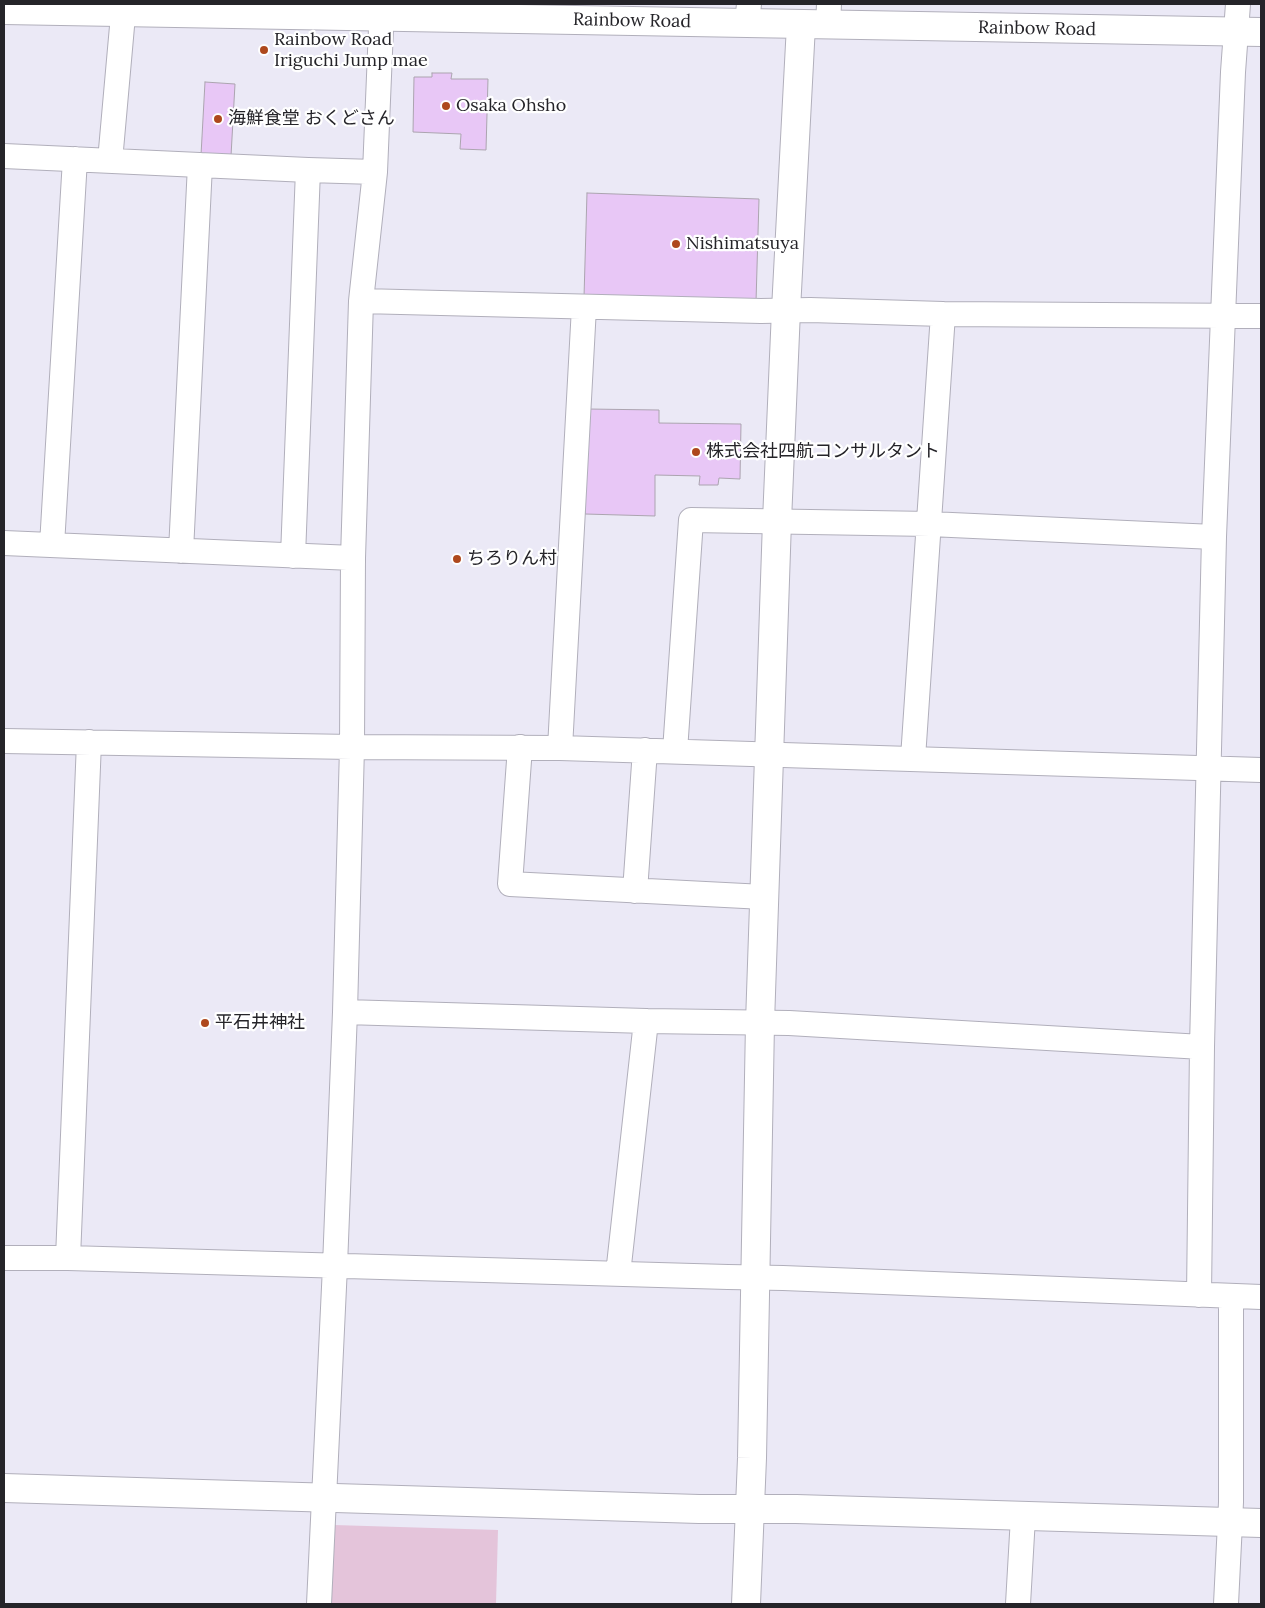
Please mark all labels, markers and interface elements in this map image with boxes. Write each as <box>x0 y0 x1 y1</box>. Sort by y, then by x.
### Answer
street label: Rainbow Road <box>573 9 691 33</box>
street label: Rainbow Road <box>978 17 1096 41</box>
place label: Rainbow Road Iriguchi Jump mae <box>274 29 428 72</box>
marker: Rainbow Road Iriguchi Jump mae <box>258 44 270 56</box>
place label: Osaka Ohsho <box>456 95 566 117</box>
marker: Osaka Ohsho <box>440 100 452 112</box>
place label: 海鮮食堂 おくどさん <box>228 108 395 130</box>
marker: 海鮮食堂 おくどさん <box>212 113 224 125</box>
place label: Nishimatsuya <box>686 233 799 255</box>
marker: Nishimatsuya <box>670 238 682 250</box>
place label: 株式会社四航コンサルタント <box>706 441 940 463</box>
marker: 株式会社四航コンサルタント <box>690 446 702 458</box>
place label: ちろりん村 <box>467 548 557 570</box>
marker: ちろりん村 <box>451 553 463 565</box>
place label: 平石井神社 <box>215 1012 305 1034</box>
marker: 平石井神社 <box>199 1017 211 1029</box>

